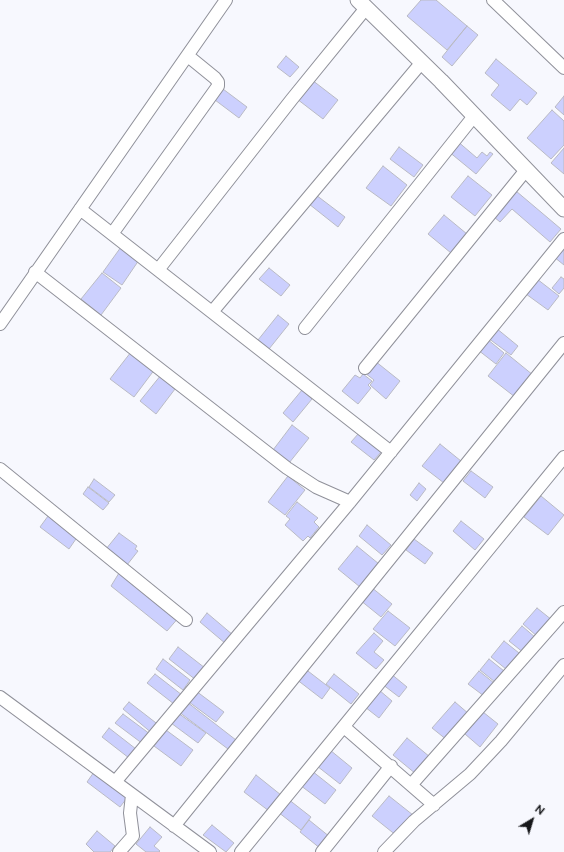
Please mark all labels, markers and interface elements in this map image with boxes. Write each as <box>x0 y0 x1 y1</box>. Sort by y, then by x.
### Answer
north arrow <box>512 800 552 840</box>
text: N <box>532 802 547 818</box>

